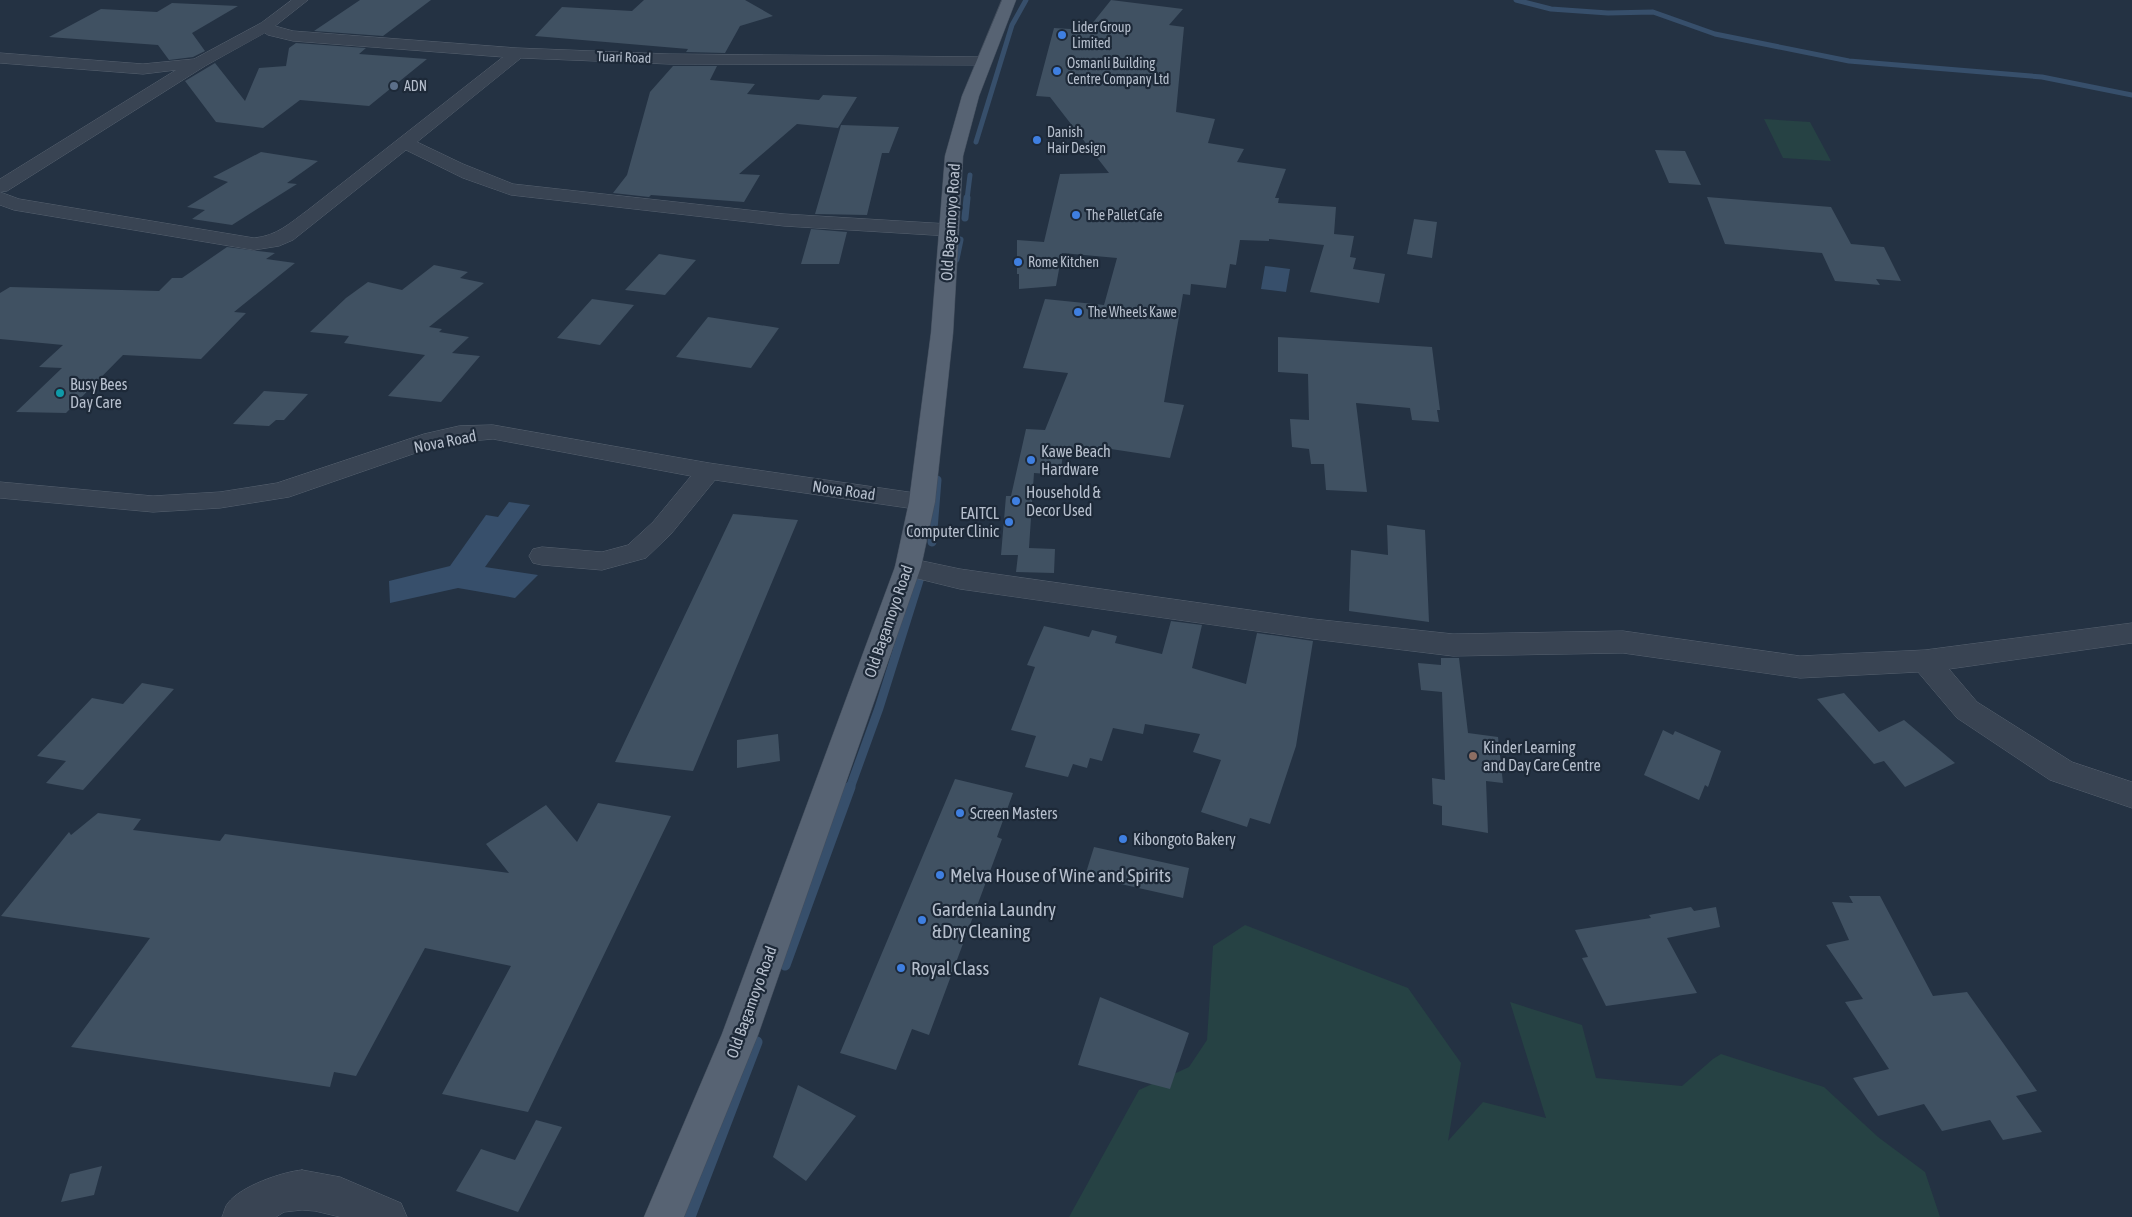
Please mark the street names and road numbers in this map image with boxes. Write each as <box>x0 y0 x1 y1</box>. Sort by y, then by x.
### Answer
street label: Tuari Road <box>596 48 652 66</box>
street label: Old Bagamoyo Road <box>937 163 964 281</box>
street label: Nova Road <box>412 426 478 456</box>
street label: Nova Road <box>811 477 877 503</box>
street label: Old Bagamoyo Road <box>860 562 917 680</box>
street label: Old Bagamoyo Road <box>722 944 781 1061</box>

